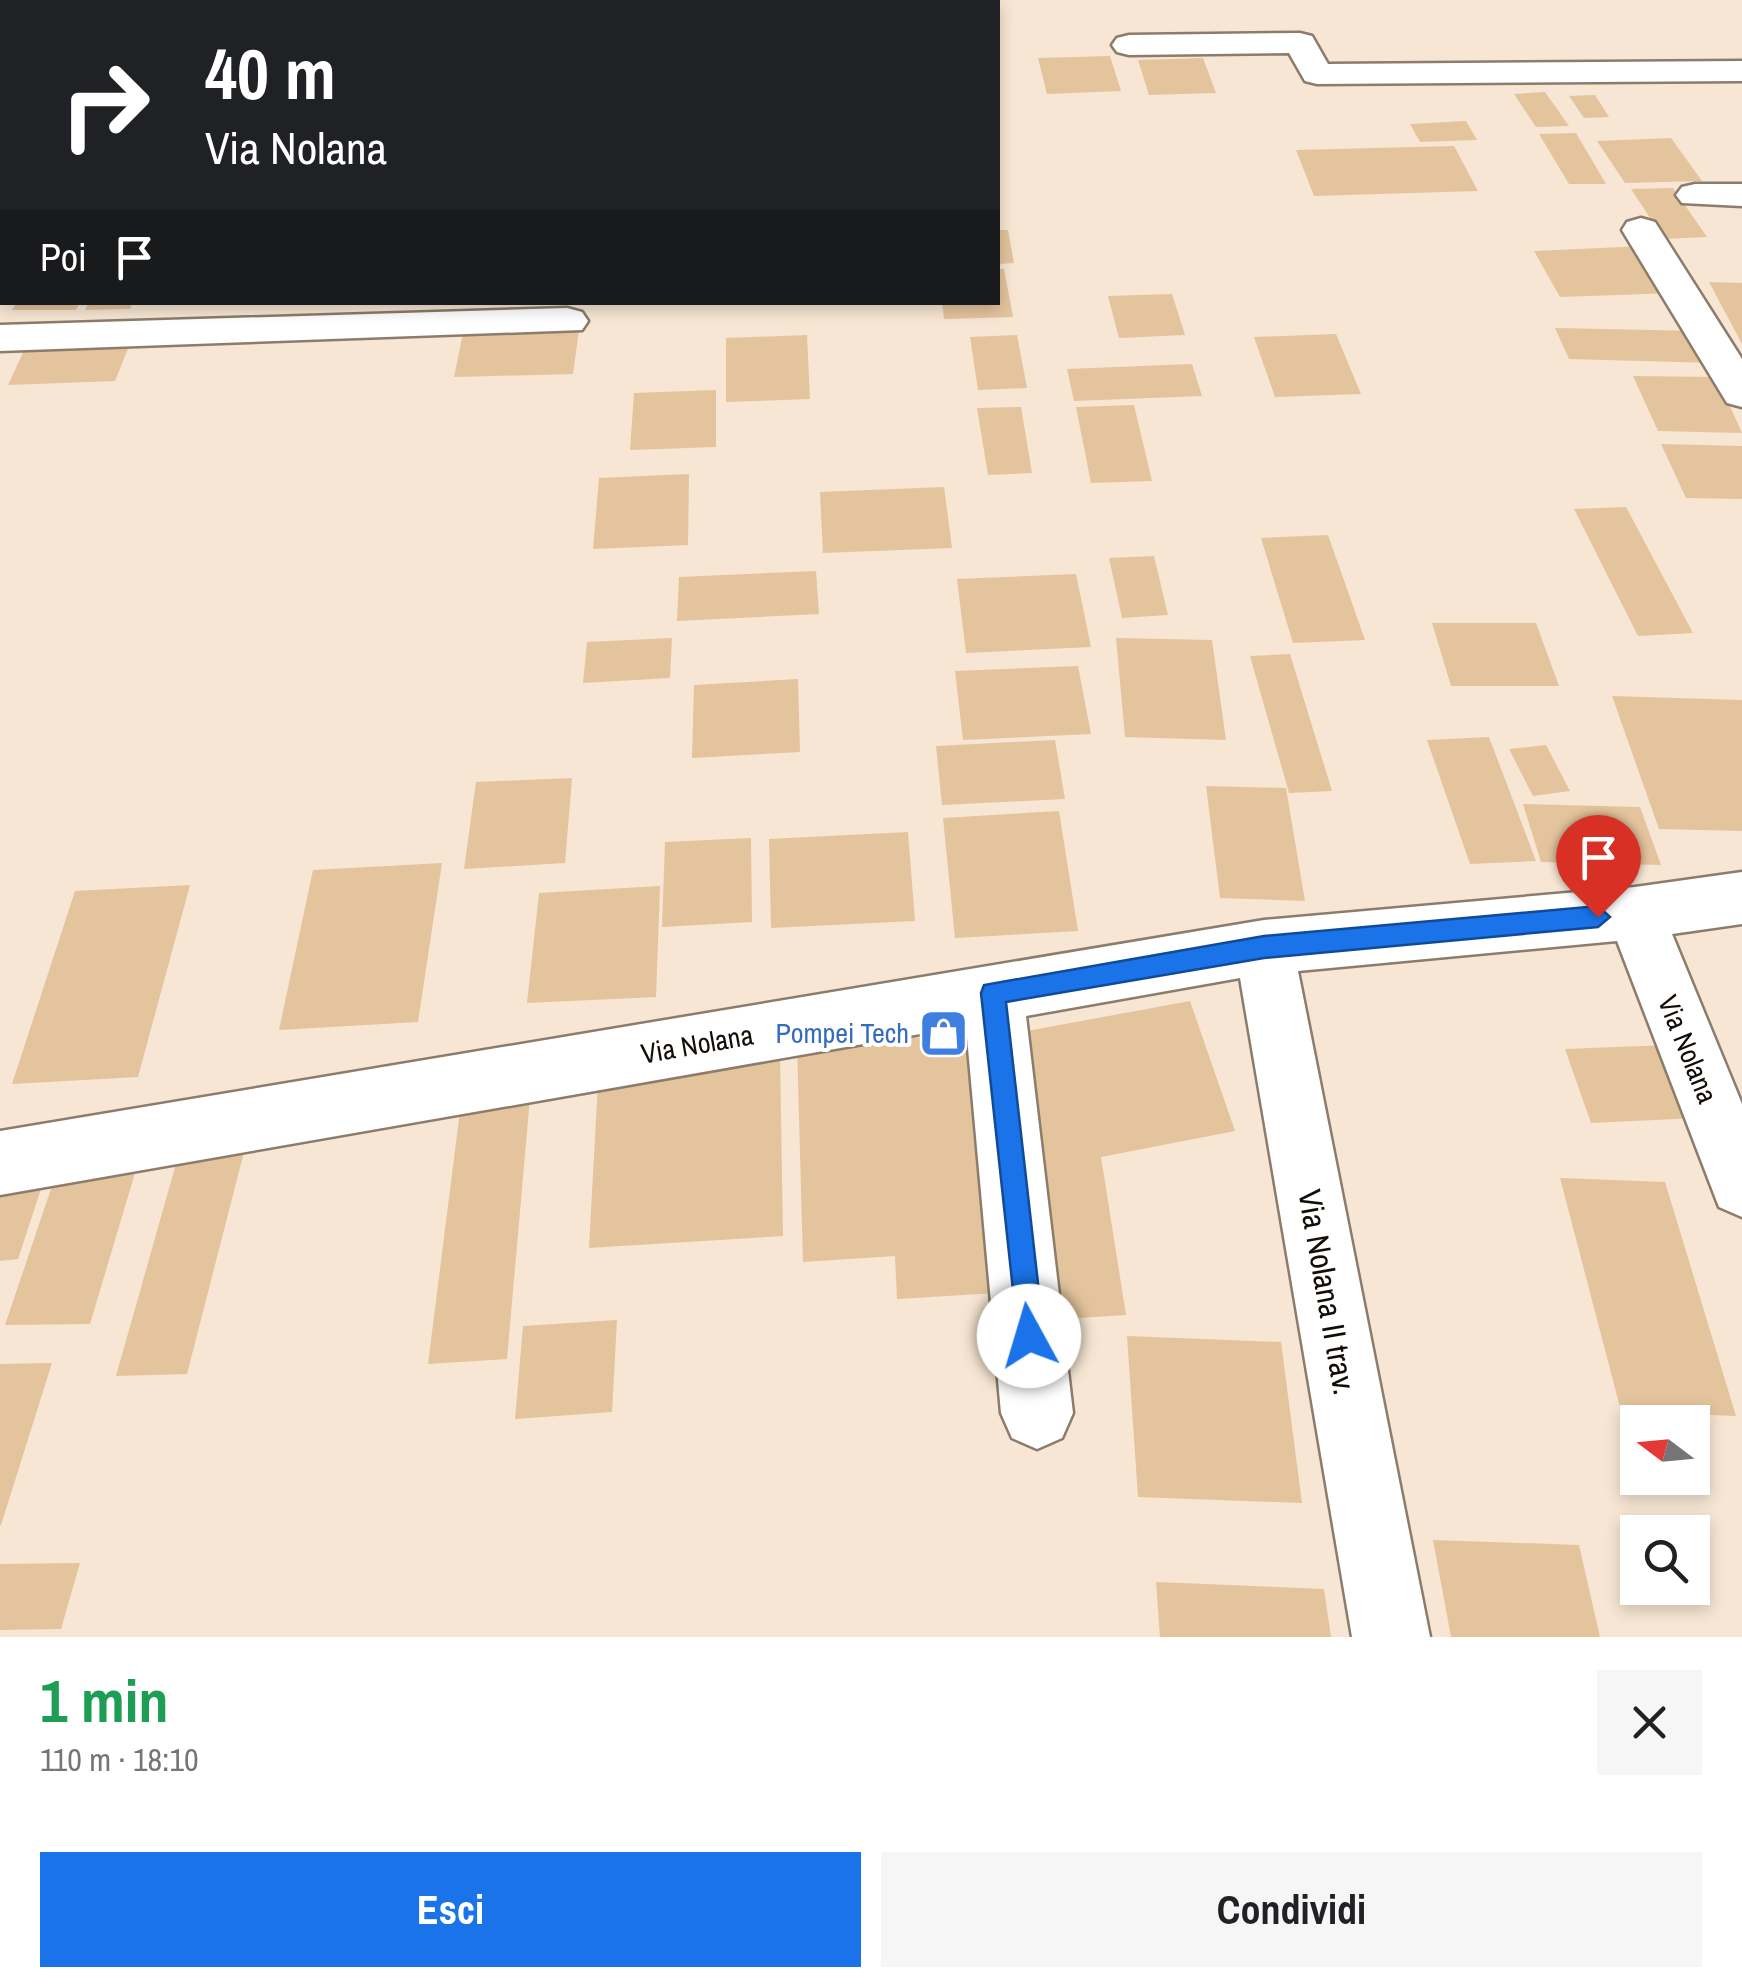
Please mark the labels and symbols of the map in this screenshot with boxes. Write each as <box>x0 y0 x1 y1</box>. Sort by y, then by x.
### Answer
pin <box>1556 815 1641 918</box>
street label: Via Nolana <box>1649 989 1727 1109</box>
shop icon: Pompei Tech <box>918 1007 970 1059</box>
place label: Pompei Tech <box>775 1014 909 1052</box>
street label: Via Nolana <box>638 1015 756 1073</box>
street label: Via Nolana II trav. <box>1288 1186 1367 1398</box>
position arrow <box>977 1284 1081 1388</box>
north arrow <box>1620 1405 1710 1495</box>

